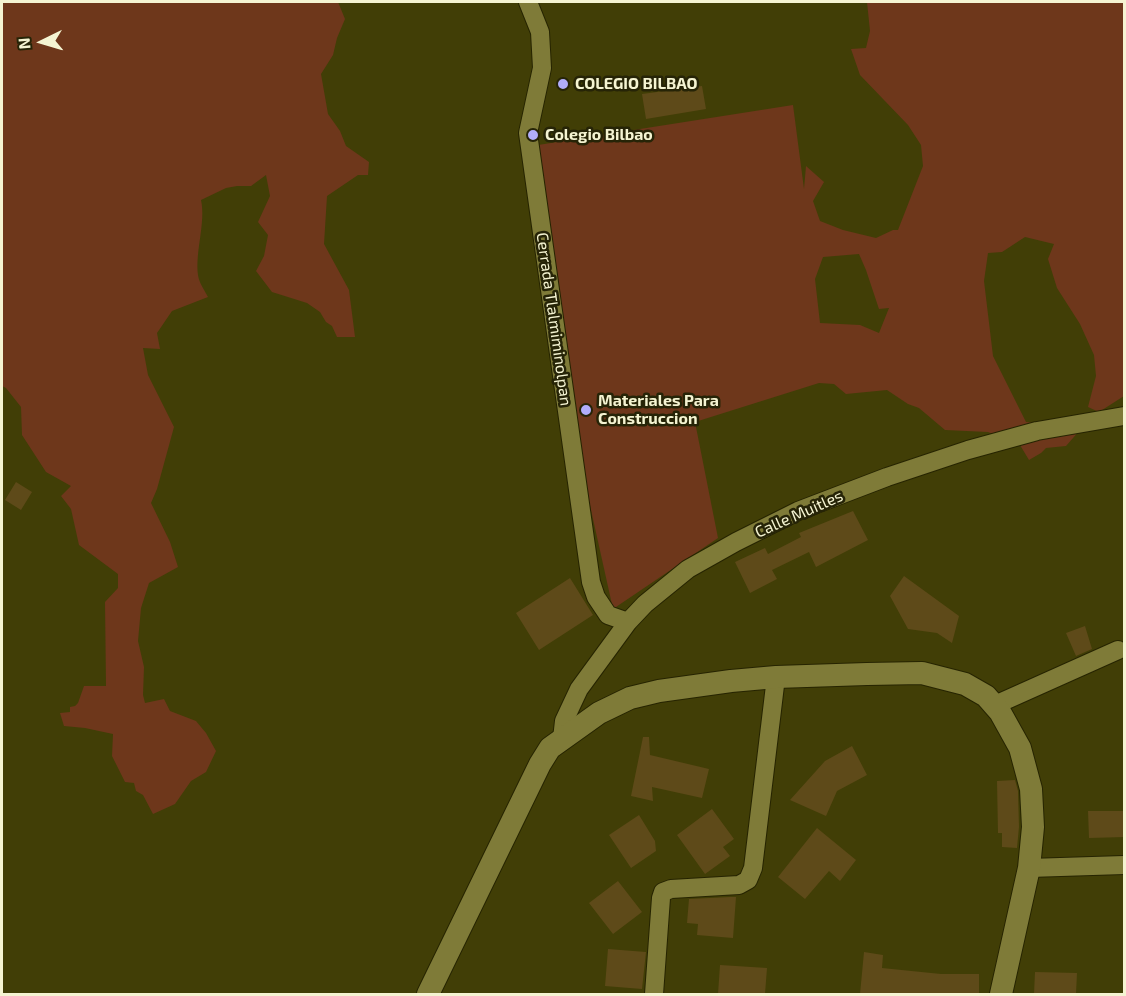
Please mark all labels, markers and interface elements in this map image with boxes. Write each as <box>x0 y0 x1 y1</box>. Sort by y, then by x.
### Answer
north arrow <box>12 12 72 72</box>
text: N <box>14 37 34 50</box>
place label: COLEGIO BILBAO <box>575 74 698 94</box>
marker: COLEGIO BILBAO <box>556 77 570 91</box>
place label: Colegio Bilbao <box>545 125 653 145</box>
marker: Colegio Bilbao <box>526 128 540 142</box>
street label: Cerrada Tlalmiminolpan <box>532 231 576 407</box>
place label: Materiales Para Construccion <box>598 391 719 429</box>
marker: Materiales Para Construccion <box>579 403 593 417</box>
street label: Calle Muitles <box>752 486 846 542</box>

